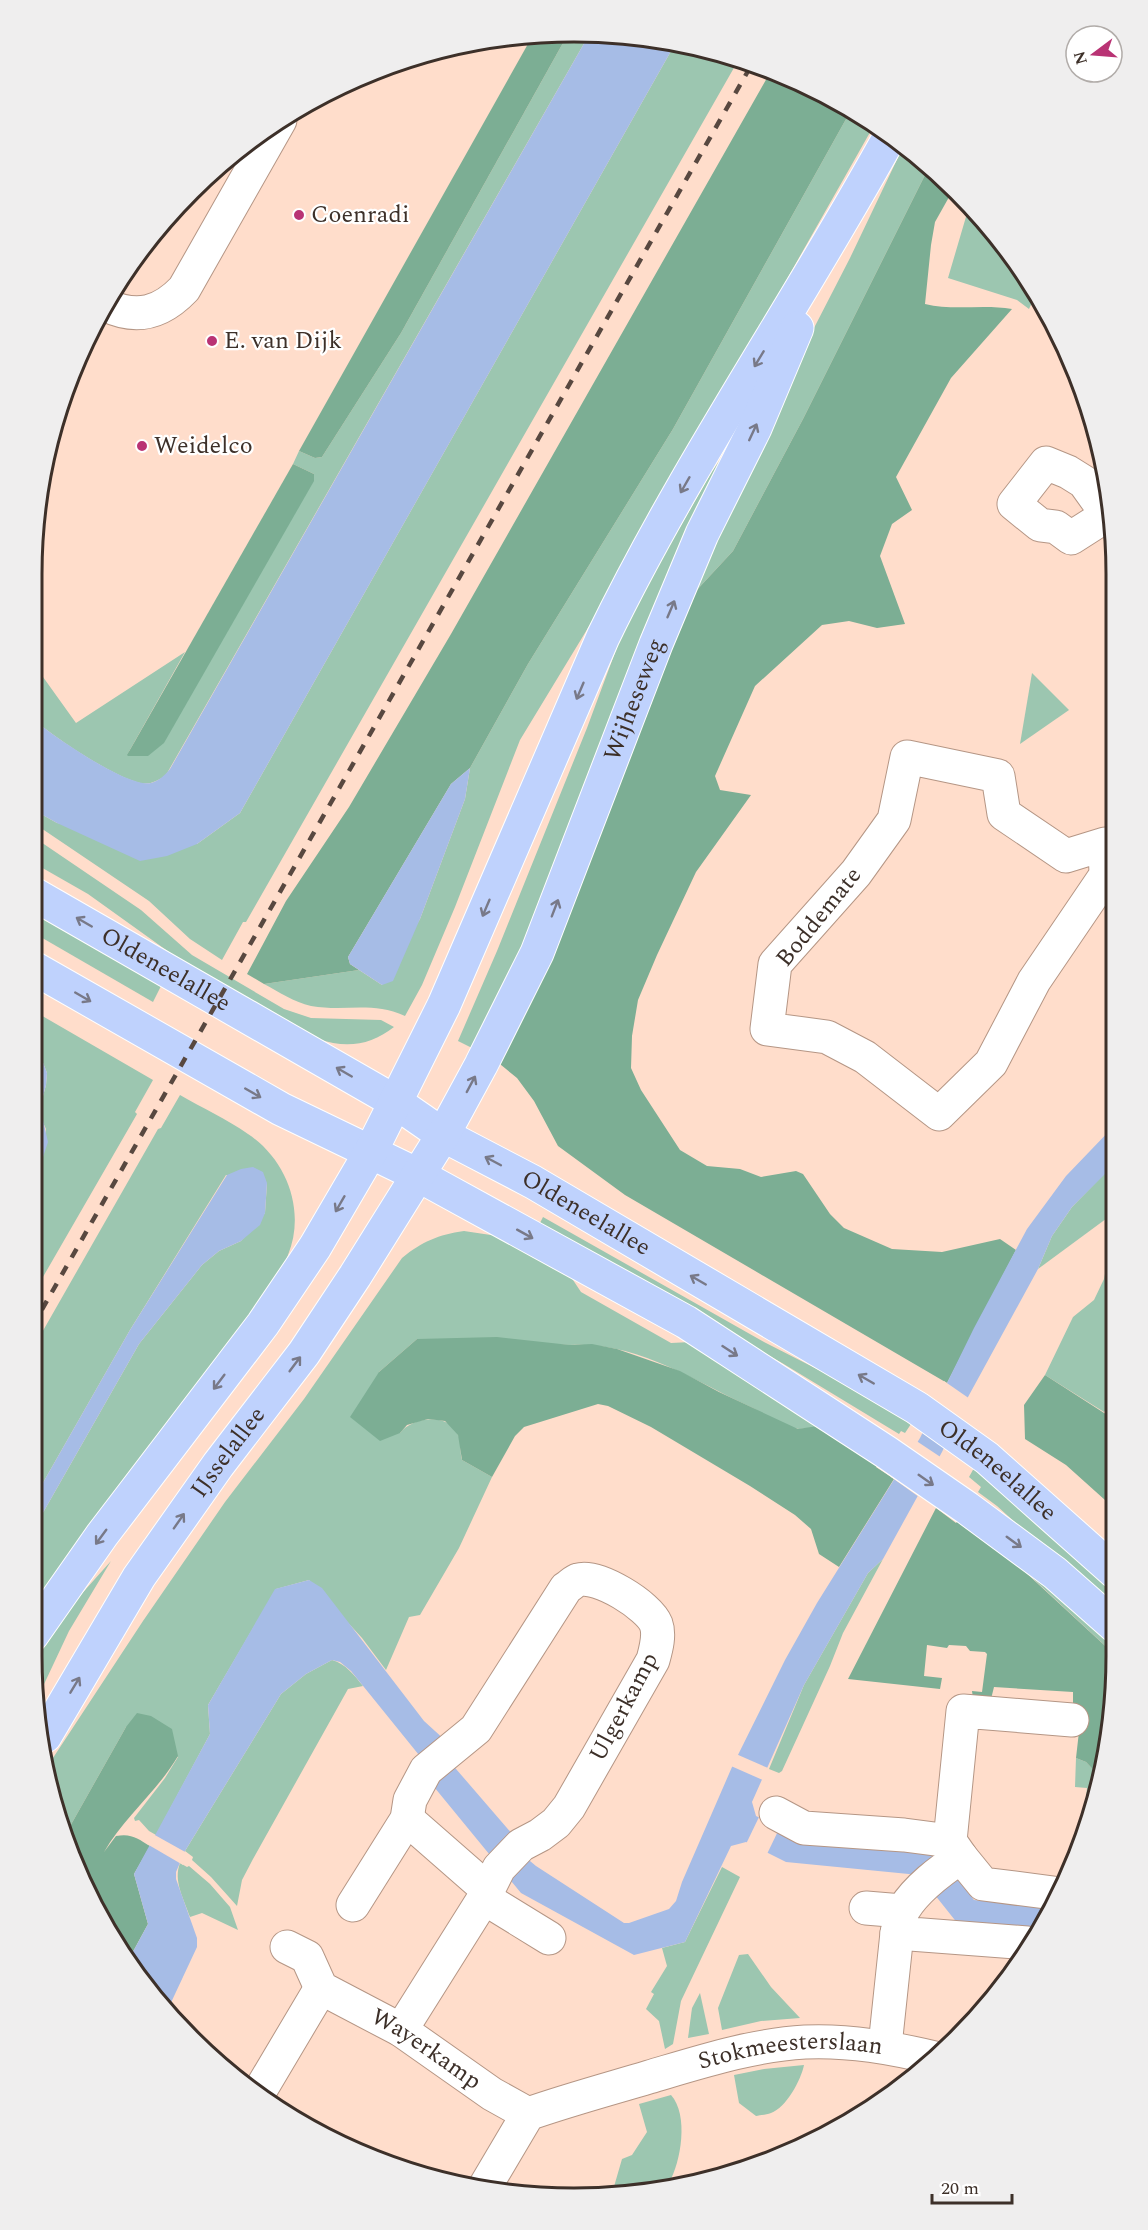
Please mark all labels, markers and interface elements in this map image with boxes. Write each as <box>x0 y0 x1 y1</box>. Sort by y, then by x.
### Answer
north arrow <box>1064 24 1124 84</box>
text: N <box>1067 48 1094 67</box>
place label: Coenradi <box>311 197 410 233</box>
marker: Coenradi <box>292 208 306 222</box>
place label: E. van Dijk <box>224 323 342 359</box>
marker: E. van Dijk <box>205 334 219 348</box>
one-way arrow <box>753 350 765 367</box>
one-way arrow <box>747 423 759 441</box>
place label: Weidelco <box>154 428 253 464</box>
marker: Weidelco <box>135 439 149 453</box>
one-way arrow <box>679 476 691 493</box>
one-way arrow <box>666 600 677 618</box>
street label: Wijheseweg <box>595 633 675 766</box>
one-way arrow <box>573 681 585 699</box>
street label: Boddemate <box>767 859 871 975</box>
one-way arrow <box>480 899 491 917</box>
one-way arrow <box>550 899 561 918</box>
one-way arrow <box>76 916 93 928</box>
street label: Oldeneelallee <box>94 918 237 1021</box>
one-way arrow <box>74 991 91 1003</box>
one-way arrow <box>336 1066 353 1078</box>
one-way arrow <box>466 1075 477 1093</box>
one-way arrow <box>244 1087 261 1099</box>
one-way arrow <box>485 1155 502 1167</box>
street label: Oldeneelallee <box>515 1161 657 1265</box>
one-way arrow <box>334 1195 346 1212</box>
one-way arrow <box>515 1229 533 1240</box>
one-way arrow <box>690 1274 707 1286</box>
one-way arrow <box>722 1345 738 1357</box>
one-way arrow <box>289 1357 301 1373</box>
one-way arrow <box>858 1372 875 1384</box>
one-way arrow <box>213 1374 226 1390</box>
street label: IJsselallee <box>182 1399 275 1506</box>
street label: Oldeneelallee <box>930 1410 1065 1530</box>
one-way arrow <box>918 1474 934 1486</box>
one-way arrow <box>173 1513 185 1529</box>
one-way arrow <box>95 1529 107 1545</box>
one-way arrow <box>1006 1536 1022 1549</box>
street label: Ulgerkamp <box>580 1646 668 1768</box>
one-way arrow <box>69 1677 81 1694</box>
street label: Wayerkamp <box>364 1999 489 2099</box>
street label: Stokmeesterslaan <box>694 2024 885 2080</box>
scale bar <box>932 2167 1012 2205</box>
text: 20 m <box>941 2175 979 2202</box>

